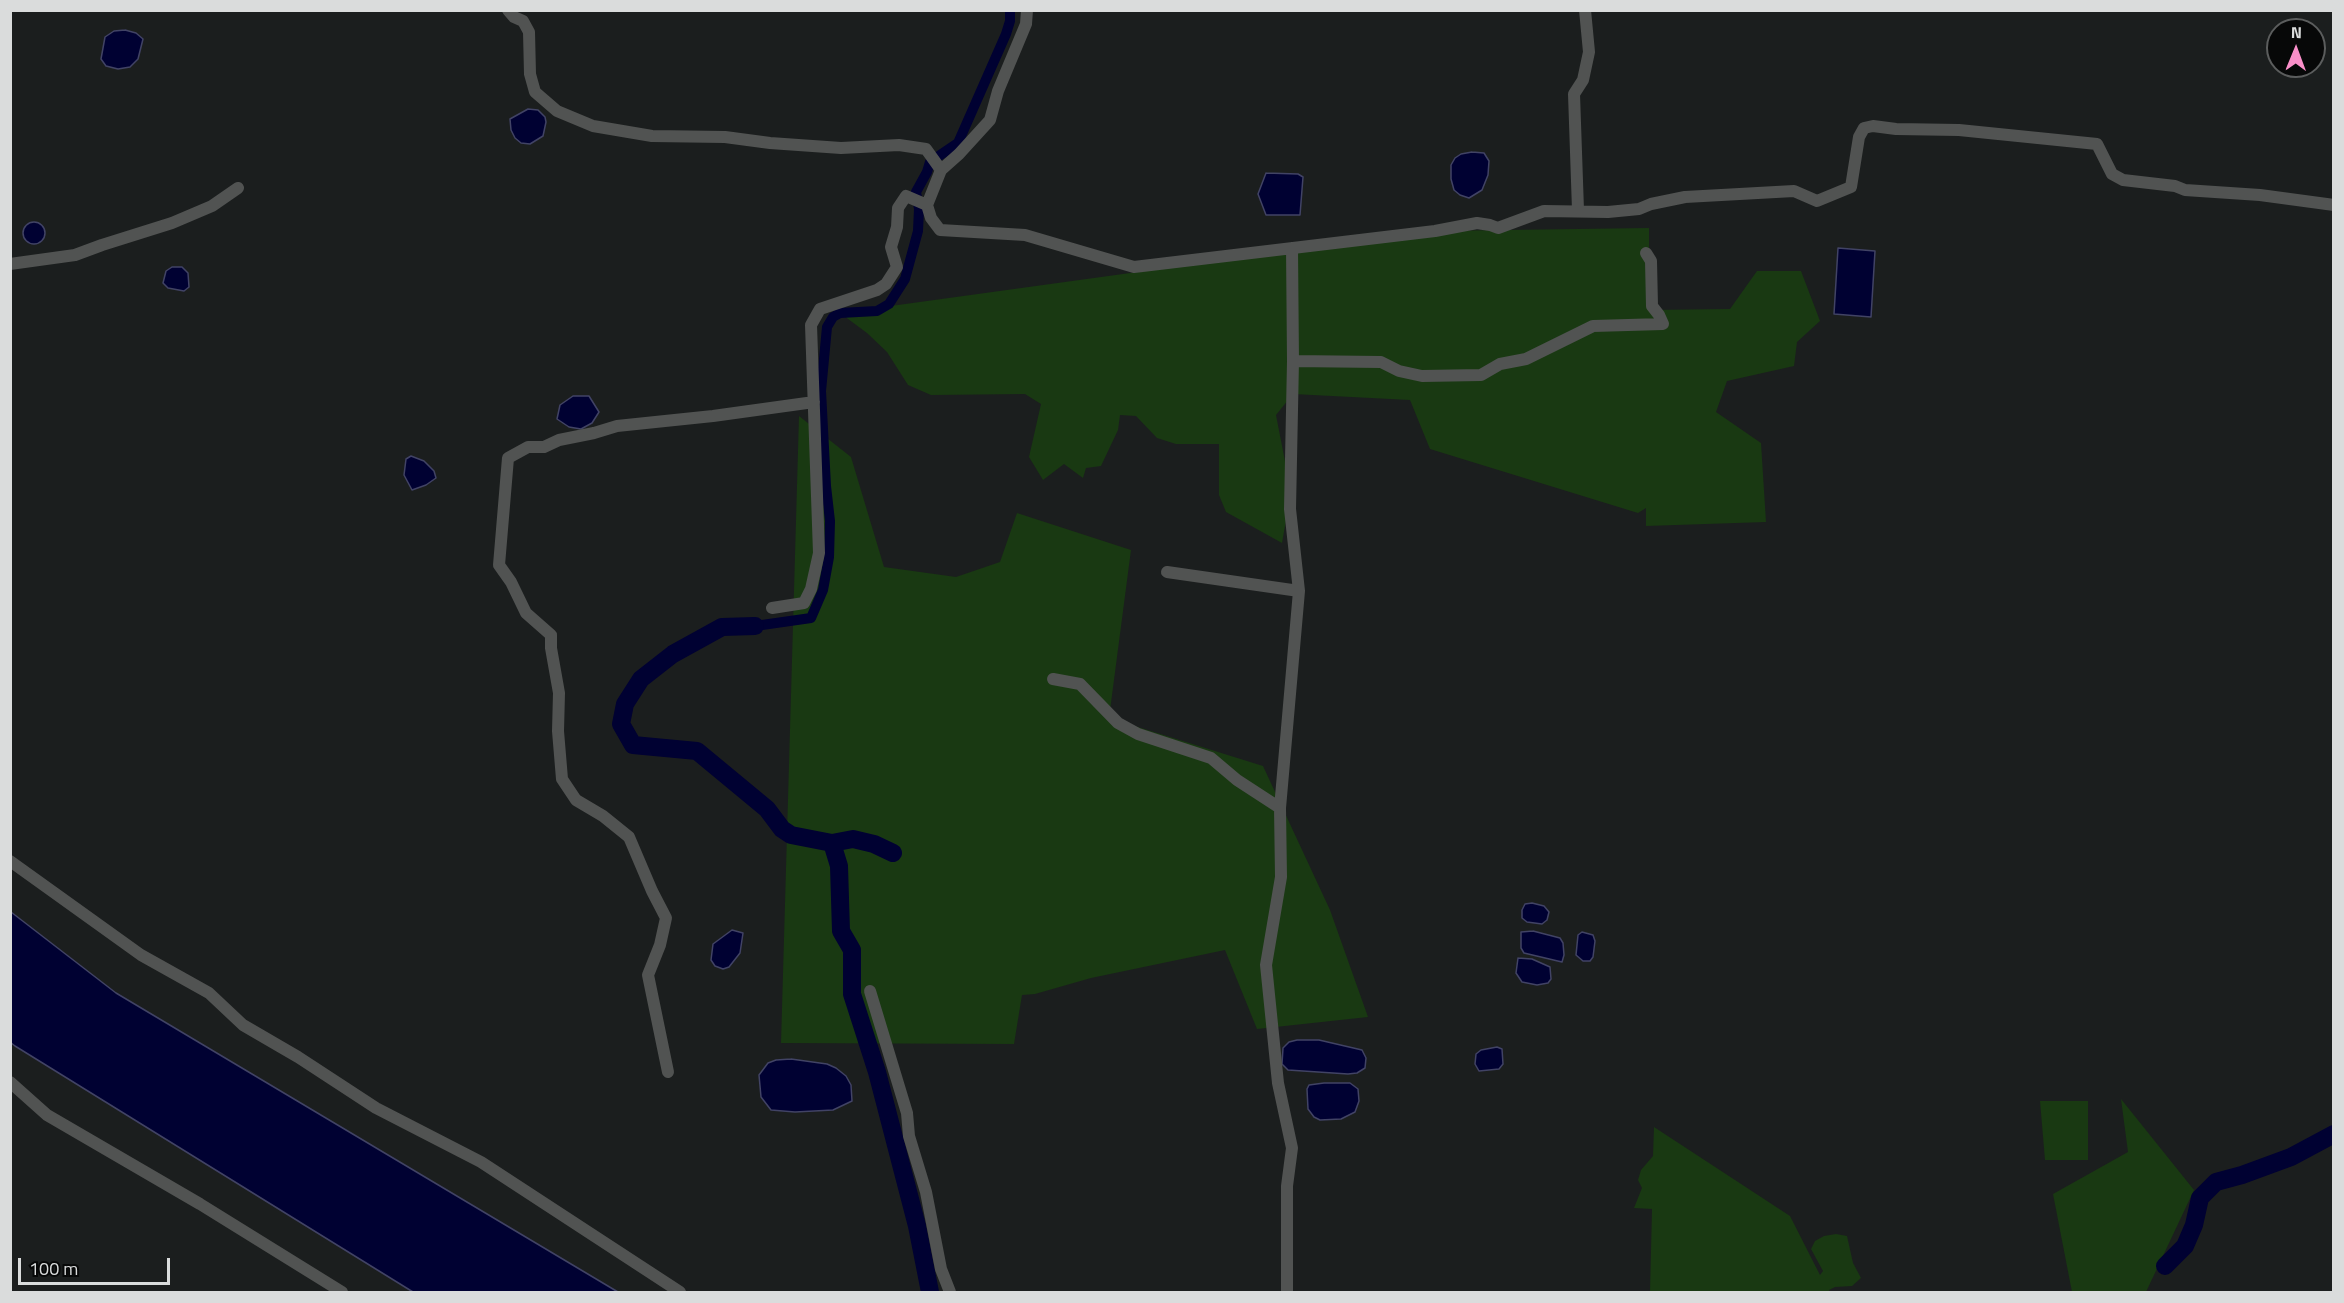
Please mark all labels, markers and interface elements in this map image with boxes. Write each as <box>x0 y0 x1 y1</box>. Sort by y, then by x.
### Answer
north arrow <box>2266 18 2326 78</box>
text: N <box>2291 20 2302 44</box>
scale bar <box>21 1246 172 1284</box>
text: 100 m <box>29 1255 78 1282</box>

